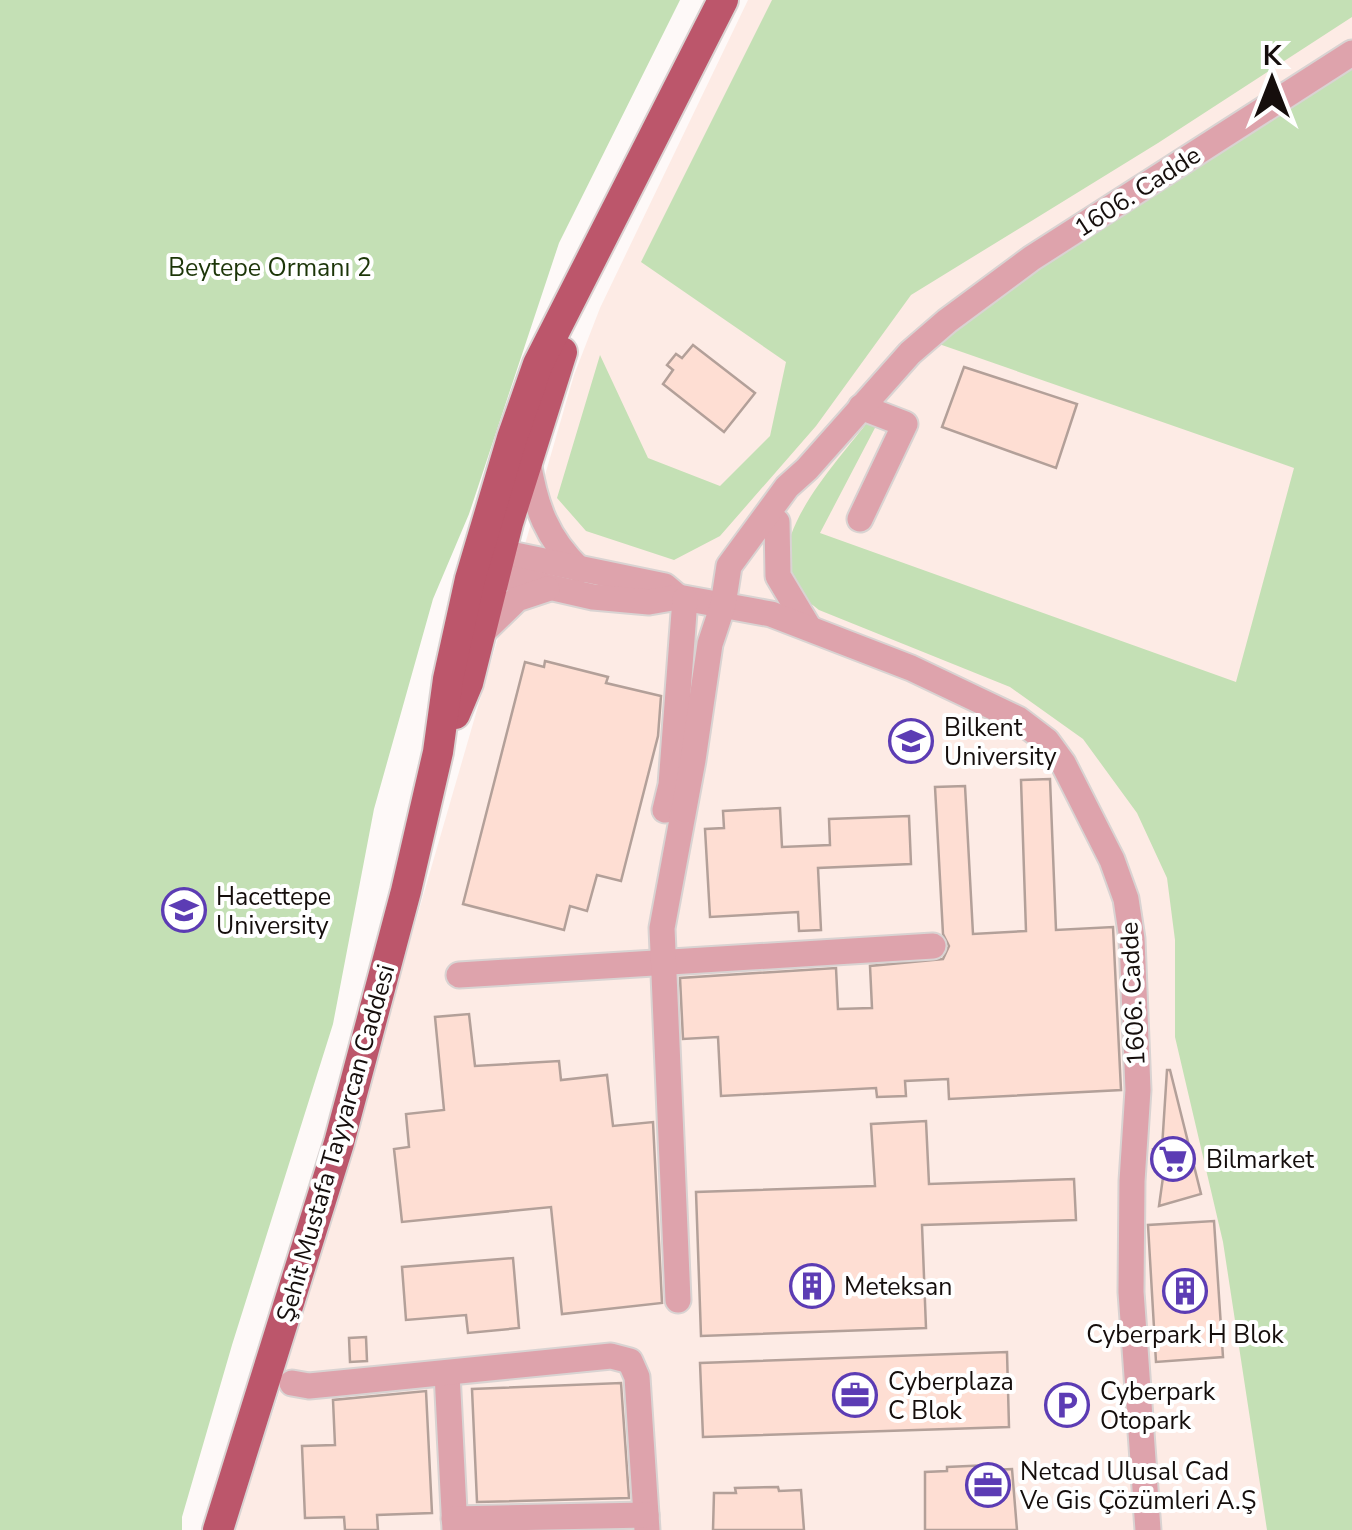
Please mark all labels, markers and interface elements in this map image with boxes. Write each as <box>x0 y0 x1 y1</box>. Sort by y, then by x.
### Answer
north arrow <box>1222 30 1322 130</box>
text: K <box>1263 37 1283 75</box>
street label: 1606. Cadde <box>1068 138 1207 245</box>
park label: Beytepe Ormanı 2 <box>168 251 372 285</box>
place label: Bilkent University <box>944 711 1057 774</box>
school or university icon: Bilkent University <box>888 718 934 764</box>
place label: Hacettepe University <box>216 880 331 943</box>
school or university icon: Hacettepe University <box>161 887 207 933</box>
street label: 1606. Cadde <box>1112 921 1154 1067</box>
street label: Şehit Mustafa Tayyarcan Caddesi <box>269 960 403 1326</box>
supermarket icon: Bilmarket <box>1150 1136 1196 1182</box>
place label: Bilmarket <box>1206 1143 1314 1177</box>
building icon: Meteksan <box>789 1263 835 1309</box>
building icon: Cyberpark H Blok <box>1162 1268 1208 1314</box>
place label: Meteksan <box>844 1270 952 1304</box>
place label: Cyberpark H Blok <box>1086 1318 1284 1352</box>
place label: Cyberplaza C Blok <box>888 1365 1014 1428</box>
office icon: Cyberplaza C Blok <box>832 1372 878 1418</box>
place label: Cyberpark Otopark <box>1100 1375 1216 1438</box>
parking icon: Cyberpark Otopark <box>1044 1382 1090 1428</box>
place label: Netcad Ulusal Cad Ve Gis Çözümleri A.Ş <box>1019 1455 1256 1518</box>
office icon: Netcad Ulusal Cad Ve Gis Çözümleri A.Ş <box>965 1462 1011 1508</box>

